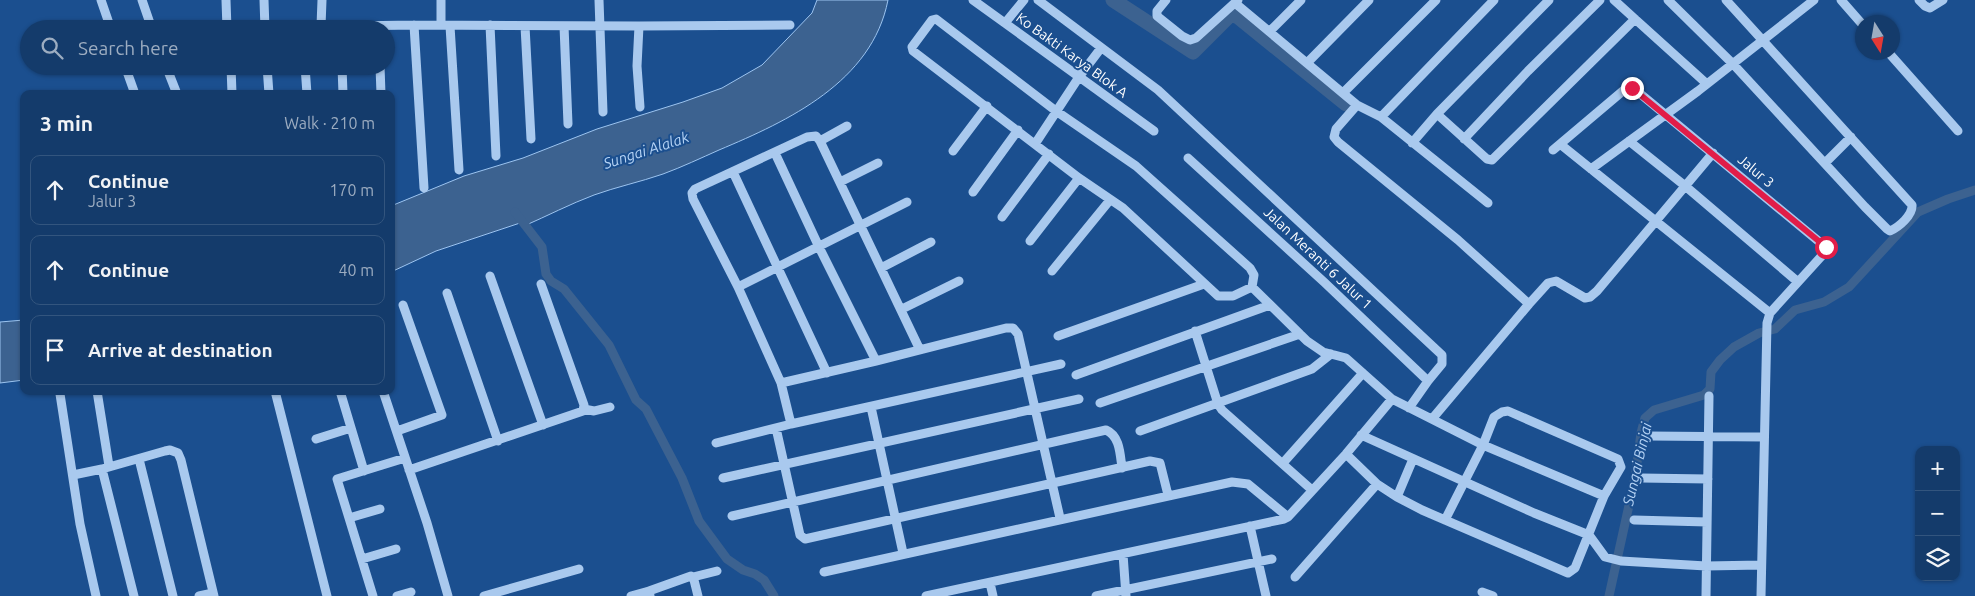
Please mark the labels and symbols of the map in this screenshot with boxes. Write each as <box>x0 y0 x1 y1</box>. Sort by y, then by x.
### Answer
street label: Ko Bakti Karya Blok A <box>1013 9 1131 101</box>
north arrow <box>1855 15 1900 60</box>
route end <box>1621 77 1644 100</box>
water label: Sungai Alalak <box>600 128 691 172</box>
street label: Jalur 3 <box>1735 151 1777 191</box>
street label: Jalan Meranti 6 Jalur 1 <box>1261 204 1375 312</box>
route start <box>1815 236 1838 259</box>
water label: Sungai Binjai <box>1619 420 1655 508</box>

